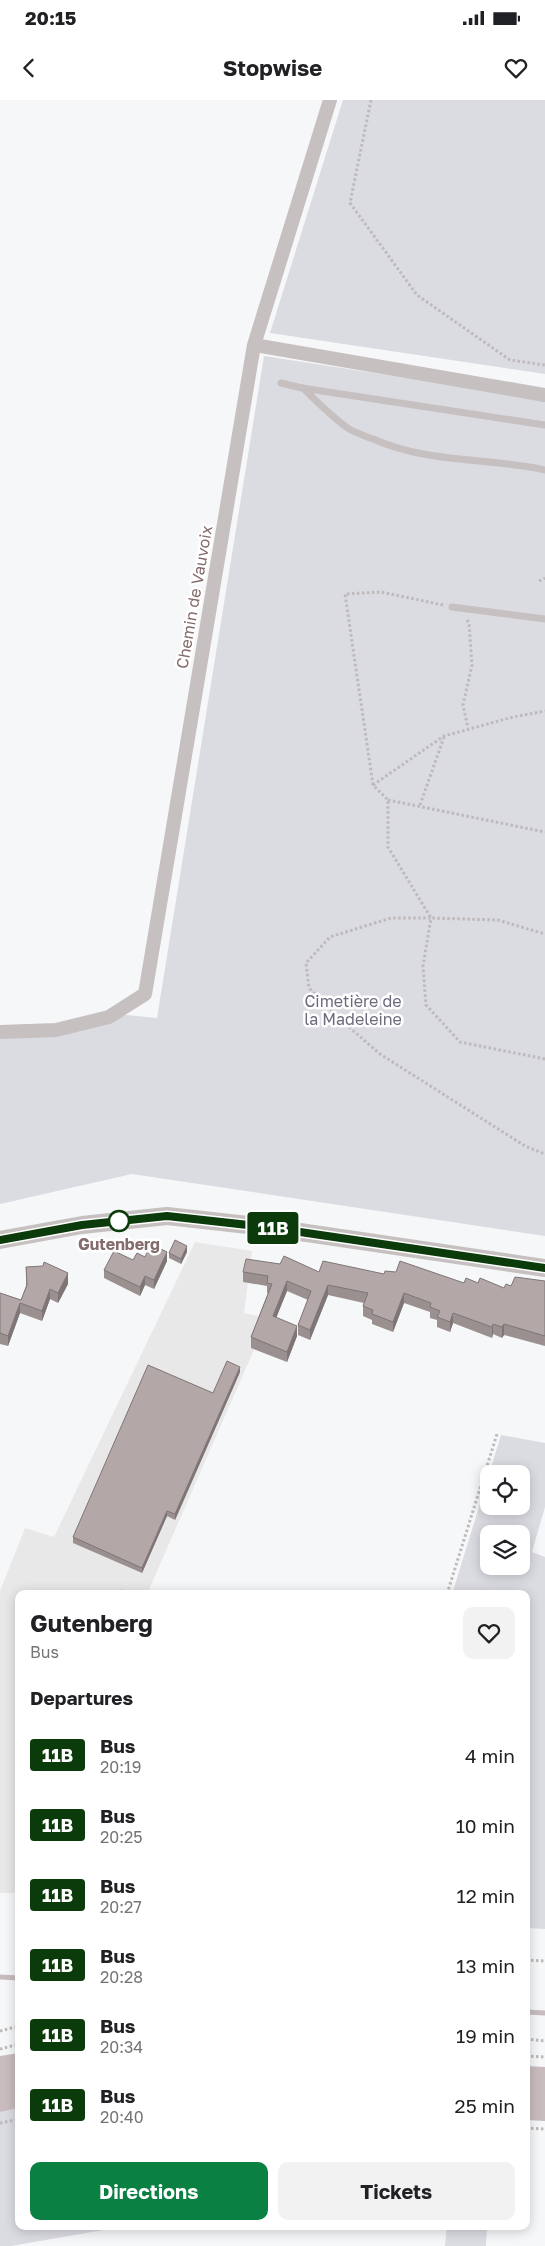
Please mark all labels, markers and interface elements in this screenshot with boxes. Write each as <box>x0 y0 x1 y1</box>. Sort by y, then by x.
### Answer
text: 20:15 <box>25 6 76 29</box>
icon: back <box>15 54 43 82</box>
text: Stopwise <box>223 54 322 81</box>
icon: heart <box>502 54 530 82</box>
street label: Chemin de Vauvoix <box>172 524 216 670</box>
park label: Cimetière de la Madeleine <box>304 991 402 1029</box>
marker: Gutenberg <box>108 1210 130 1232</box>
line badge: 11B <box>244 1212 302 1244</box>
text: 11B <box>257 1217 289 1239</box>
place label: Gutenberg <box>78 1234 160 1254</box>
map controls <box>480 1465 530 1575</box>
button: locate <box>480 1465 530 1515</box>
button: layers <box>480 1525 530 1575</box>
button: heart <box>463 1607 515 1659</box>
text: Gutenberg <box>30 1608 153 1637</box>
text: Bus <box>30 1642 59 1662</box>
text: Departures <box>30 1686 133 1709</box>
text: Bus <box>100 1734 135 1757</box>
text: 11B <box>42 1744 73 1766</box>
text: 4 min <box>465 1744 515 1767</box>
text: 20:19 <box>100 1757 141 1777</box>
text: Bus <box>100 1804 135 1827</box>
text: 11B <box>42 1814 73 1836</box>
text: 10 min <box>456 1814 515 1837</box>
text: 20:25 <box>100 1827 143 1847</box>
text: Bus <box>100 1874 135 1897</box>
text: 11B <box>42 1884 73 1906</box>
text: 12 min <box>456 1884 515 1907</box>
text: 20:27 <box>100 1897 142 1917</box>
text: Bus <box>100 1944 135 1967</box>
text: 11B <box>42 1954 73 1976</box>
text: 13 min <box>456 1954 515 1977</box>
text: 20:28 <box>100 1967 143 1987</box>
text: Bus <box>100 2014 135 2037</box>
text: 11B <box>42 2024 73 2046</box>
text: 19 min <box>456 2024 515 2047</box>
text: 20:34 <box>100 2037 143 2057</box>
text: Bus <box>100 2084 135 2107</box>
text: 11B <box>42 2094 73 2116</box>
text: 25 min <box>455 2094 515 2117</box>
text: 20:40 <box>100 2107 144 2127</box>
button: Directions <box>30 2162 268 2220</box>
button: Tickets <box>278 2162 515 2220</box>

